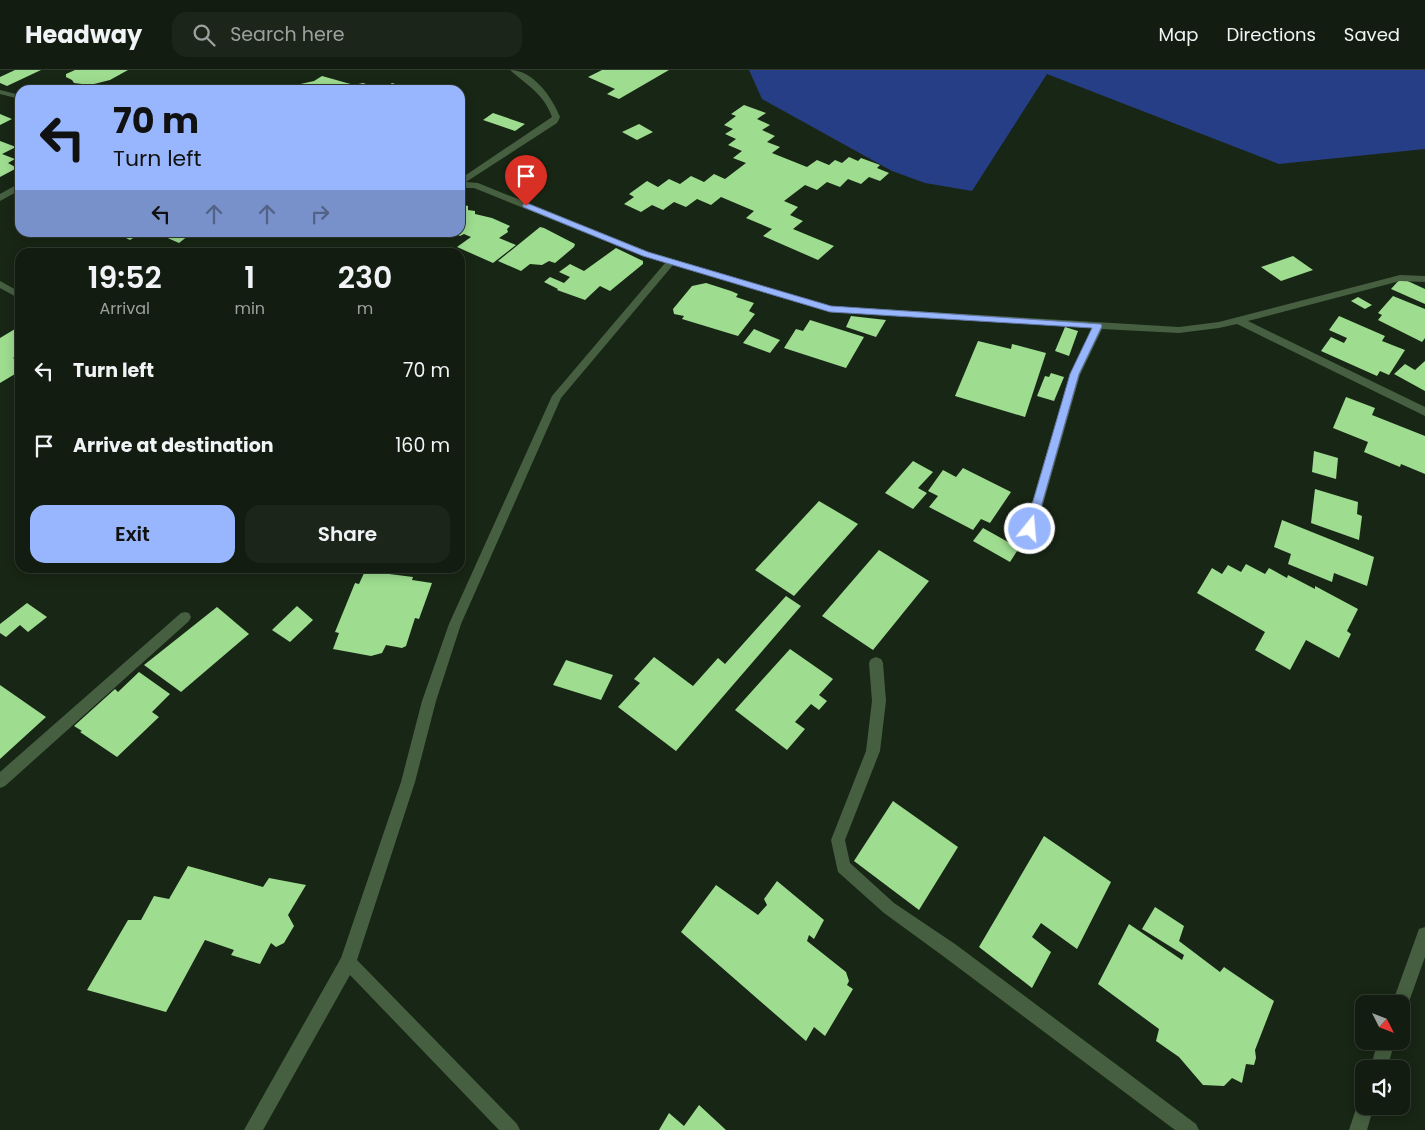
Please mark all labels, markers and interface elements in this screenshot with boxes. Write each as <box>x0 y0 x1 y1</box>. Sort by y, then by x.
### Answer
search box <box>172 12 522 57</box>
text: Headway <box>25 18 142 51</box>
icon: search <box>190 21 218 49</box>
text: Search here <box>230 21 345 48</box>
text: Map <box>1159 22 1198 47</box>
text: Directions <box>1226 22 1316 47</box>
text: Saved <box>1344 22 1400 47</box>
text: 70 m <box>113 96 199 145</box>
icon: left <box>30 105 95 170</box>
text: Turn left <box>113 143 201 174</box>
pin <box>505 155 547 206</box>
icon: arrive <box>512 162 540 190</box>
icon: left <box>147 200 175 228</box>
icon: ahead <box>200 200 228 228</box>
icon: ahead <box>253 200 281 228</box>
icon: right <box>306 200 334 228</box>
text: 19:52 <box>88 256 162 299</box>
text: 1 <box>244 256 255 299</box>
text: 230 <box>338 256 392 299</box>
text: Arrival <box>100 297 150 320</box>
text: min <box>234 297 265 320</box>
text: m <box>357 297 373 320</box>
icon: left <box>30 357 58 385</box>
text: Turn left <box>73 357 154 384</box>
text: 70 m <box>403 357 450 384</box>
icon: arrive <box>30 432 58 460</box>
text: Arrive at destination <box>73 432 274 459</box>
text: 160 m <box>395 432 450 459</box>
position arrow <box>1003 502 1055 554</box>
button: Exit <box>30 505 235 563</box>
button: Share <box>245 505 450 563</box>
north arrow <box>1355 995 1410 1050</box>
map controls <box>1355 995 1410 1115</box>
button: sound <box>1355 1060 1410 1115</box>

